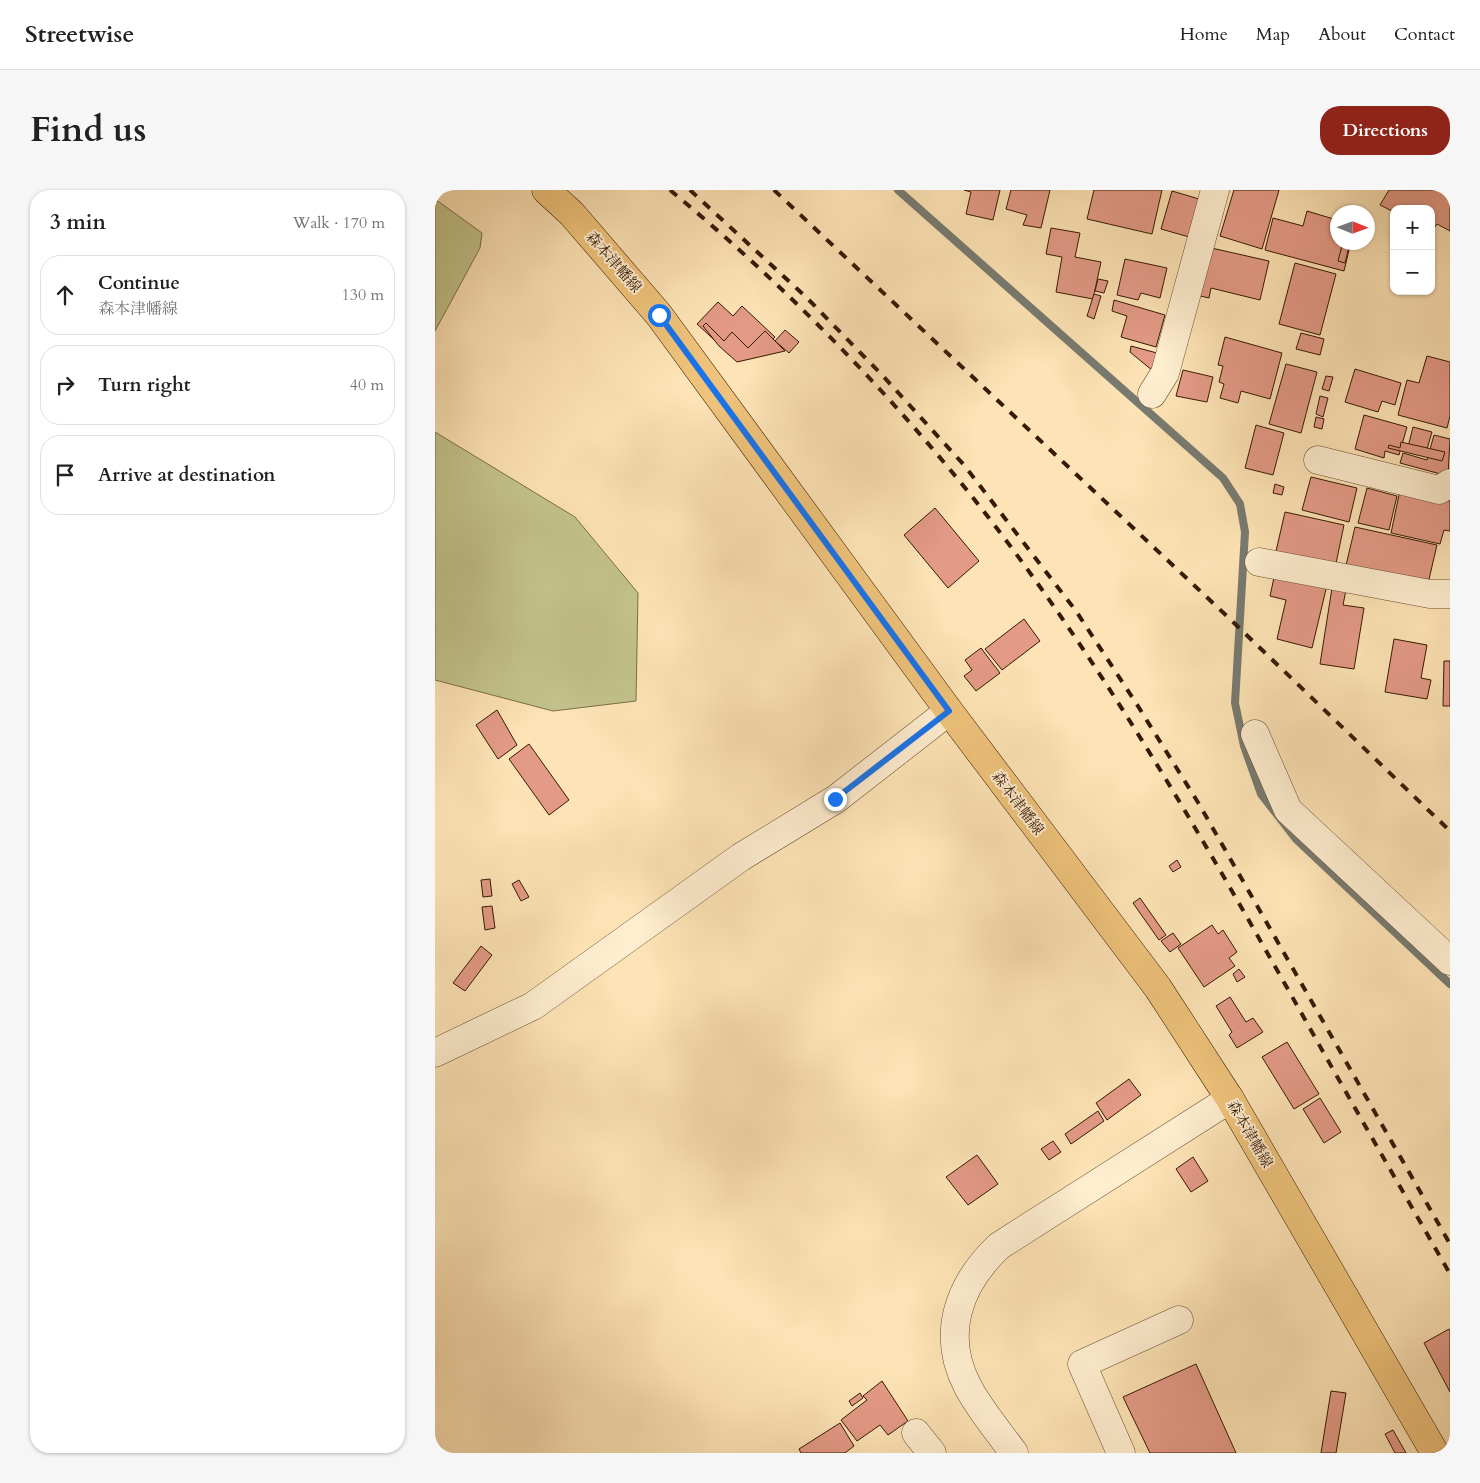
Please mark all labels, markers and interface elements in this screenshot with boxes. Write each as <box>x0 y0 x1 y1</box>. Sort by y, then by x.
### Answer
text: Streetwise <box>25 18 134 51</box>
text: Home <box>1180 22 1228 47</box>
text: Map <box>1256 22 1290 47</box>
text: About <box>1318 22 1366 47</box>
text: Contact <box>1394 22 1455 47</box>
text: Find us <box>30 106 146 154</box>
button: Directions <box>1320 106 1450 155</box>
north arrow <box>1330 205 1375 250</box>
map controls <box>1390 205 1435 295</box>
button: + <box>1390 205 1435 250</box>
text: 3 min <box>50 208 106 237</box>
text: Walk · 170 m <box>293 212 385 234</box>
street label: 森本津幡線 <box>582 227 646 297</box>
button: − <box>1390 250 1435 295</box>
text: Continue <box>98 270 180 296</box>
icon: ahead <box>51 281 79 309</box>
text: 130 m <box>342 284 384 306</box>
text: 森本津幡線 <box>98 298 178 320</box>
route start <box>648 304 671 327</box>
icon: right <box>51 371 79 399</box>
text: Turn right <box>98 372 190 398</box>
text: 40 m <box>350 374 384 396</box>
icon: arrive <box>51 461 79 489</box>
text: Arrive at destination <box>98 462 275 488</box>
street label: 森本津幡線 <box>987 767 1049 839</box>
route end <box>824 788 847 811</box>
street label: 森本津幡線 <box>1223 1097 1277 1171</box>

